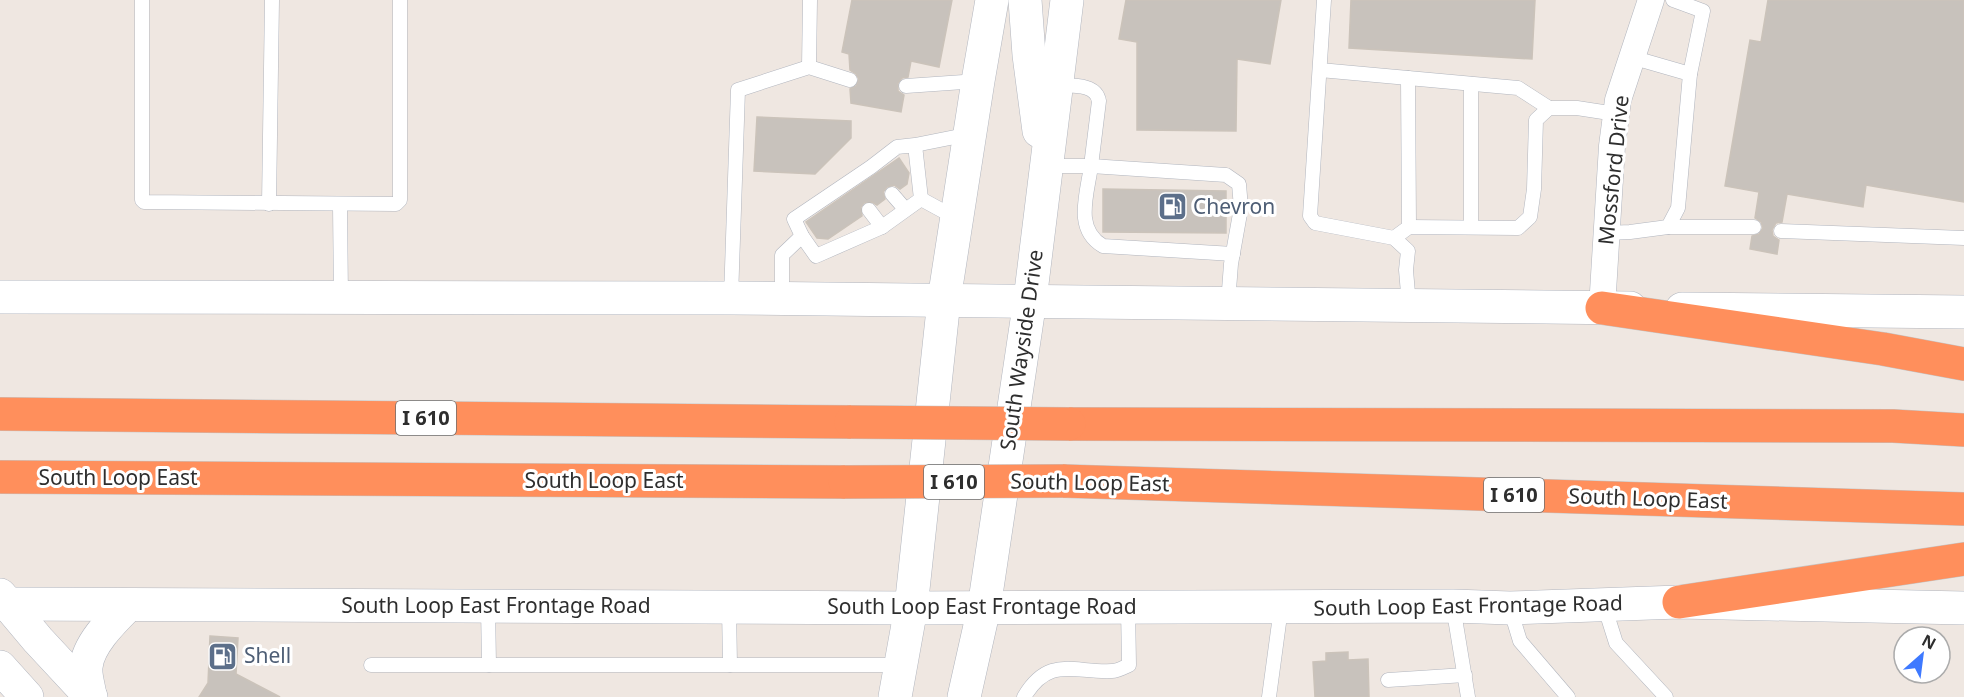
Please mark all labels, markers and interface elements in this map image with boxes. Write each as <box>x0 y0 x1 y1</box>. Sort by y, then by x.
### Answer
street label: Mossford Drive <box>1591 94 1635 246</box>
fuel station icon: Chevron <box>1156 191 1188 223</box>
place label: Chevron <box>1193 192 1275 220</box>
street label: South Wayside Drive <box>993 248 1049 452</box>
road number: I 610 <box>396 401 456 435</box>
street label: South Loop East <box>38 463 198 491</box>
road number: I 610 <box>924 465 984 499</box>
street label: South Loop East <box>524 466 684 494</box>
street label: South Loop East <box>1010 467 1170 497</box>
road number: I 610 <box>1484 478 1544 512</box>
street label: South Loop East <box>1568 481 1728 515</box>
street label: South Loop East Frontage Road <box>1313 588 1623 622</box>
street label: South Loop East Frontage Road <box>341 591 651 619</box>
street label: South Loop East Frontage Road <box>827 592 1137 620</box>
north arrow <box>1892 625 1952 685</box>
text: N <box>1918 629 1940 655</box>
fuel station icon: Shell <box>207 640 239 672</box>
place label: Shell <box>244 641 291 669</box>

